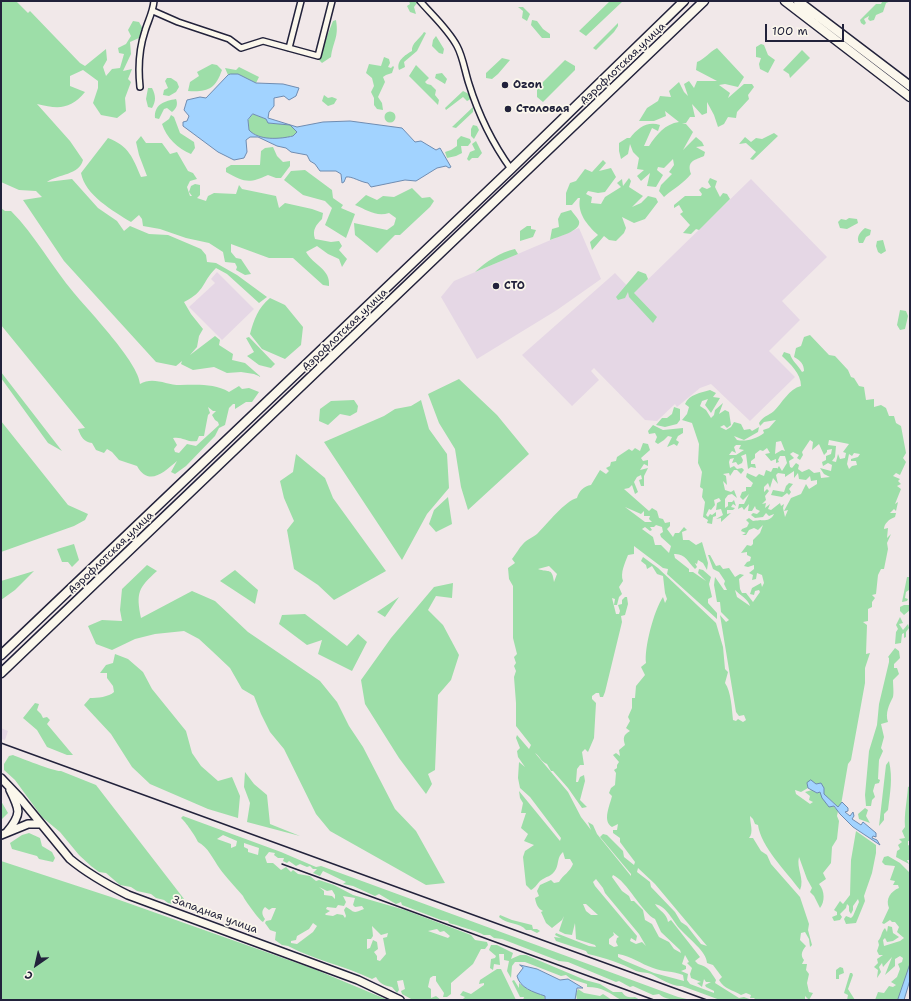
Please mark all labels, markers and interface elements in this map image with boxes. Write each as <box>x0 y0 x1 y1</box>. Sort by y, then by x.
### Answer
scale bar <box>767 16 846 42</box>
street label: Аэрофлотская улица <box>578 20 668 108</box>
text: 100 m <box>772 23 808 39</box>
place label: Ozon <box>513 78 542 92</box>
marker: Ozon <box>500 80 510 90</box>
place label: Столовая <box>516 102 570 116</box>
marker: Столовая <box>503 104 513 114</box>
place label: СТО <box>504 279 525 293</box>
marker: СТО <box>491 281 501 291</box>
street label: Аэрофлотская улица <box>300 286 390 374</box>
street label: Аэрофлотская улица <box>66 509 156 597</box>
street label: Западная улица <box>171 893 259 937</box>
north arrow <box>16 945 56 985</box>
text: С <box>22 967 36 983</box>

